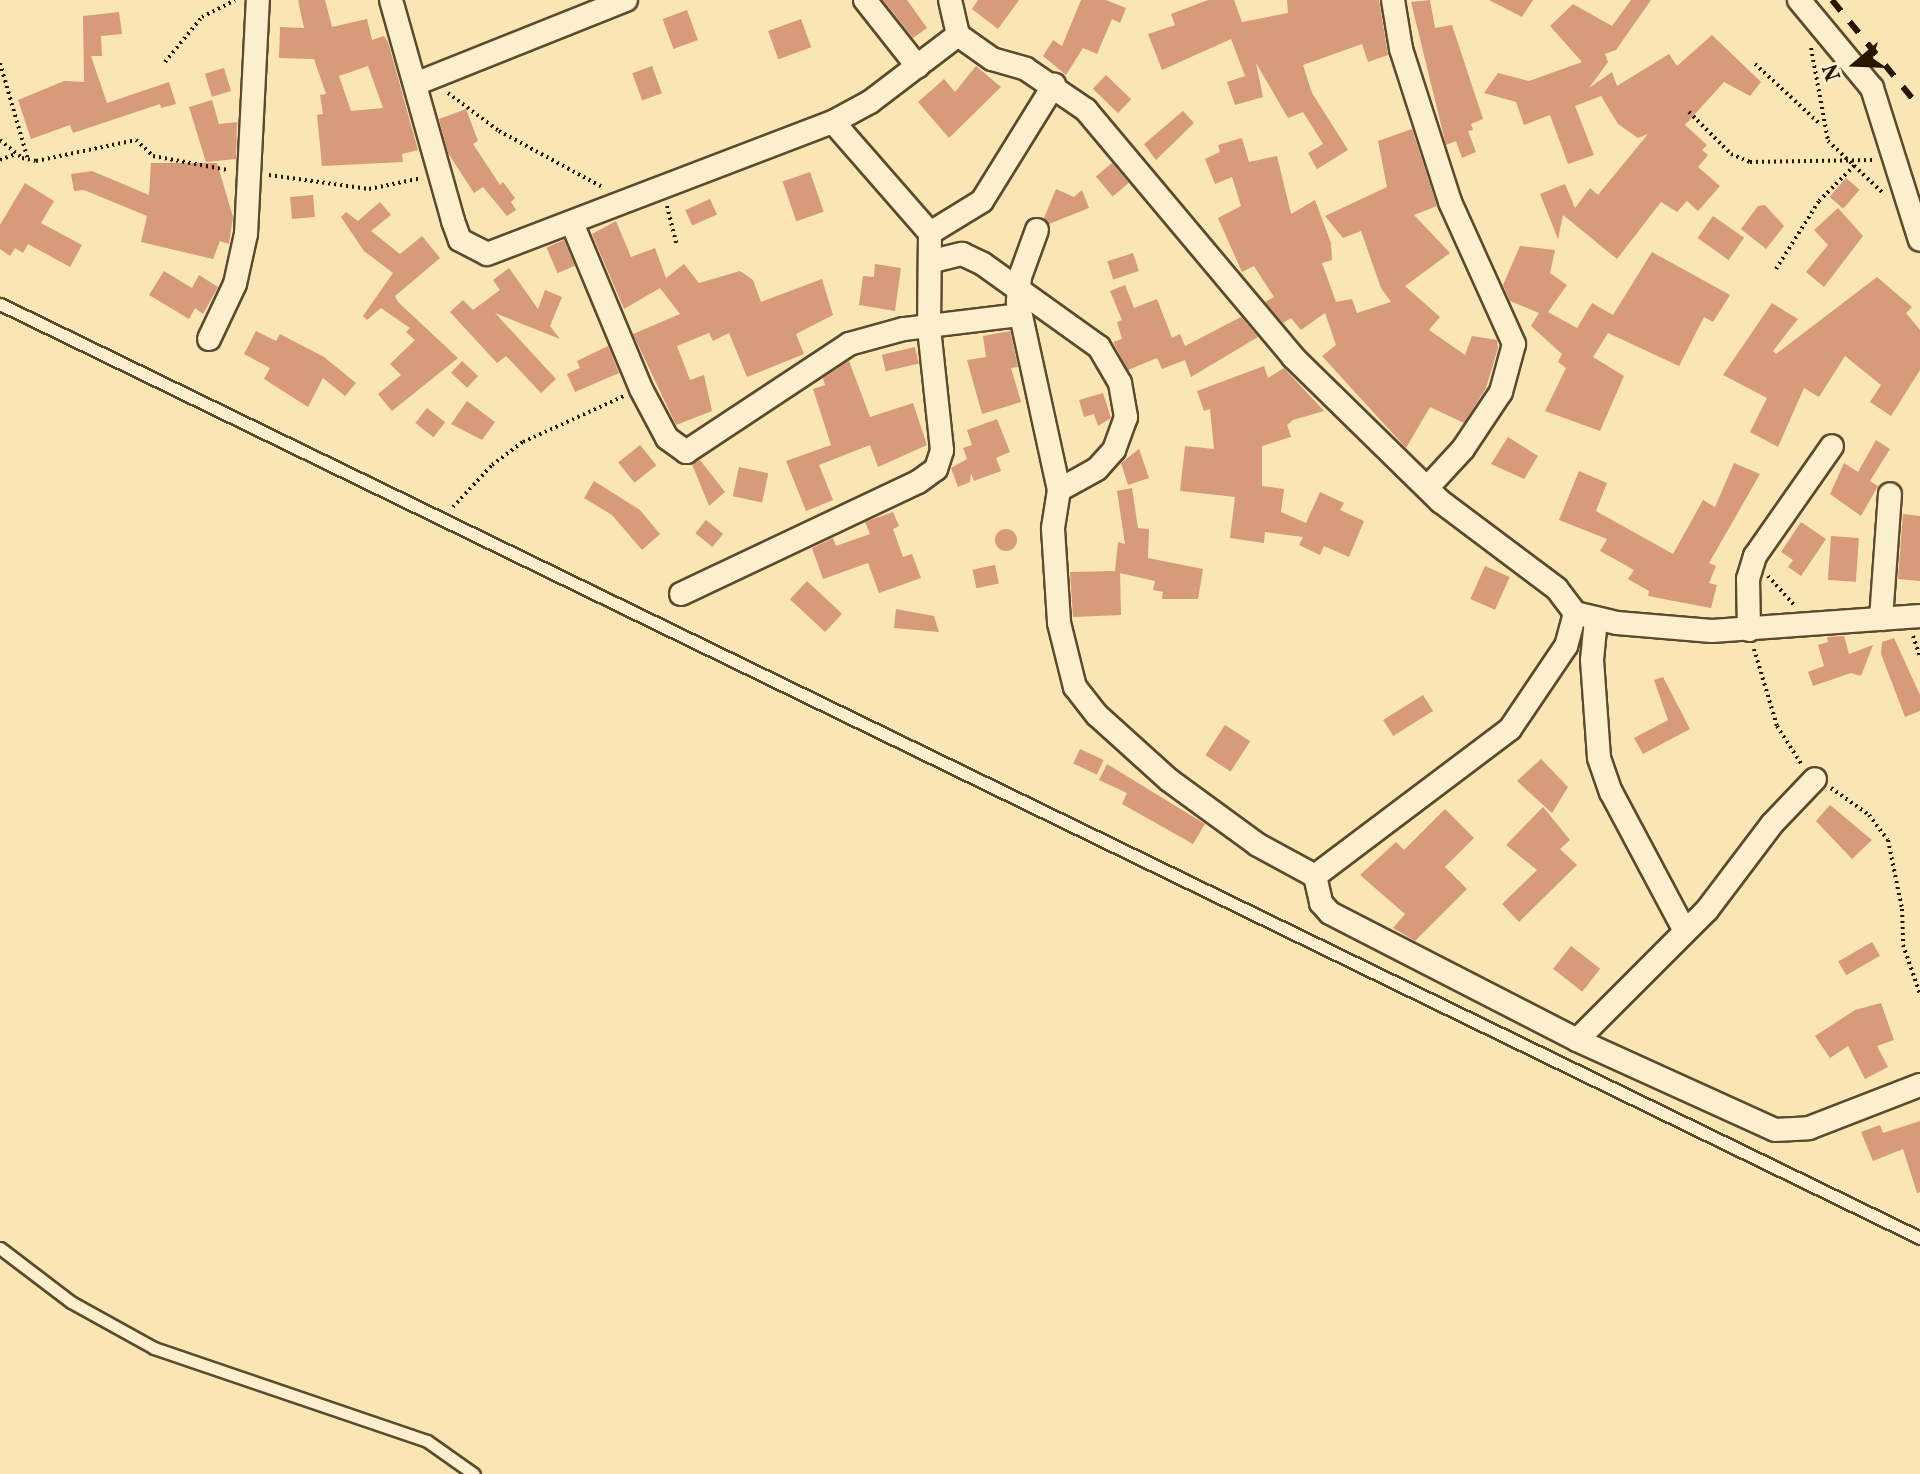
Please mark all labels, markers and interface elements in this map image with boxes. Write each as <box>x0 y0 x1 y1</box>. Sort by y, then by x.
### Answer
north arrow <box>1816 24 1896 104</box>
text: N <box>1816 59 1850 85</box>

